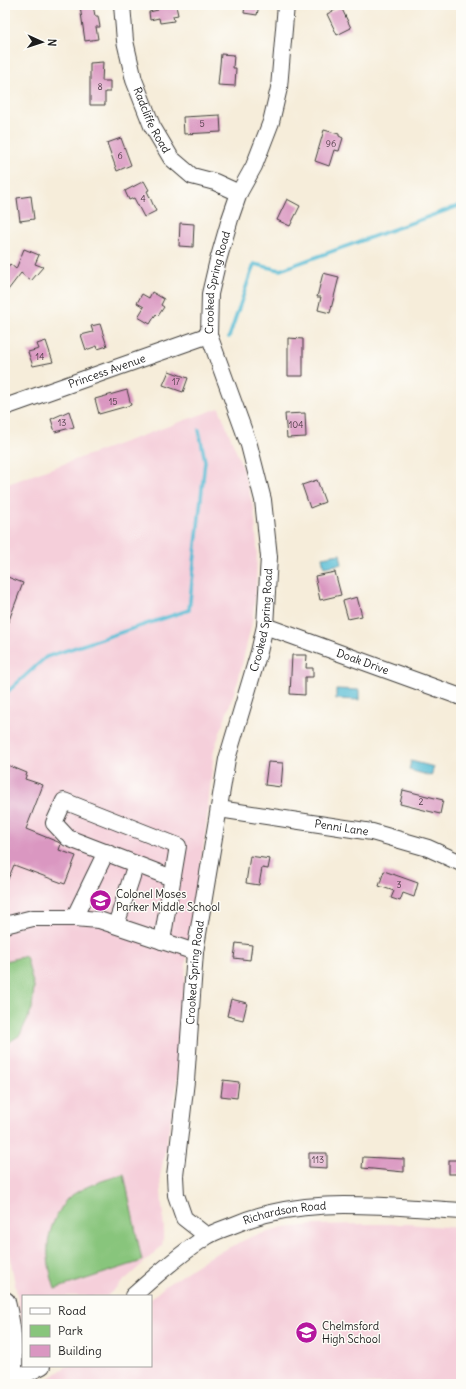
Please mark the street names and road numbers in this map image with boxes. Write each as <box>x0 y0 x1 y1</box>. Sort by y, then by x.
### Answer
street label: Radcliffe Road <box>130 85 174 156</box>
street label: Crooked Spring Road <box>202 229 233 334</box>
street label: Princess Avenue <box>66 351 147 391</box>
street label: Crooked Spring Road <box>246 567 275 673</box>
street label: Doak Drive <box>335 646 391 677</box>
street label: Penni Lane <box>314 816 370 838</box>
street label: Crooked Spring Road <box>183 919 207 1025</box>
street label: Richardson Road <box>241 1198 327 1228</box>

